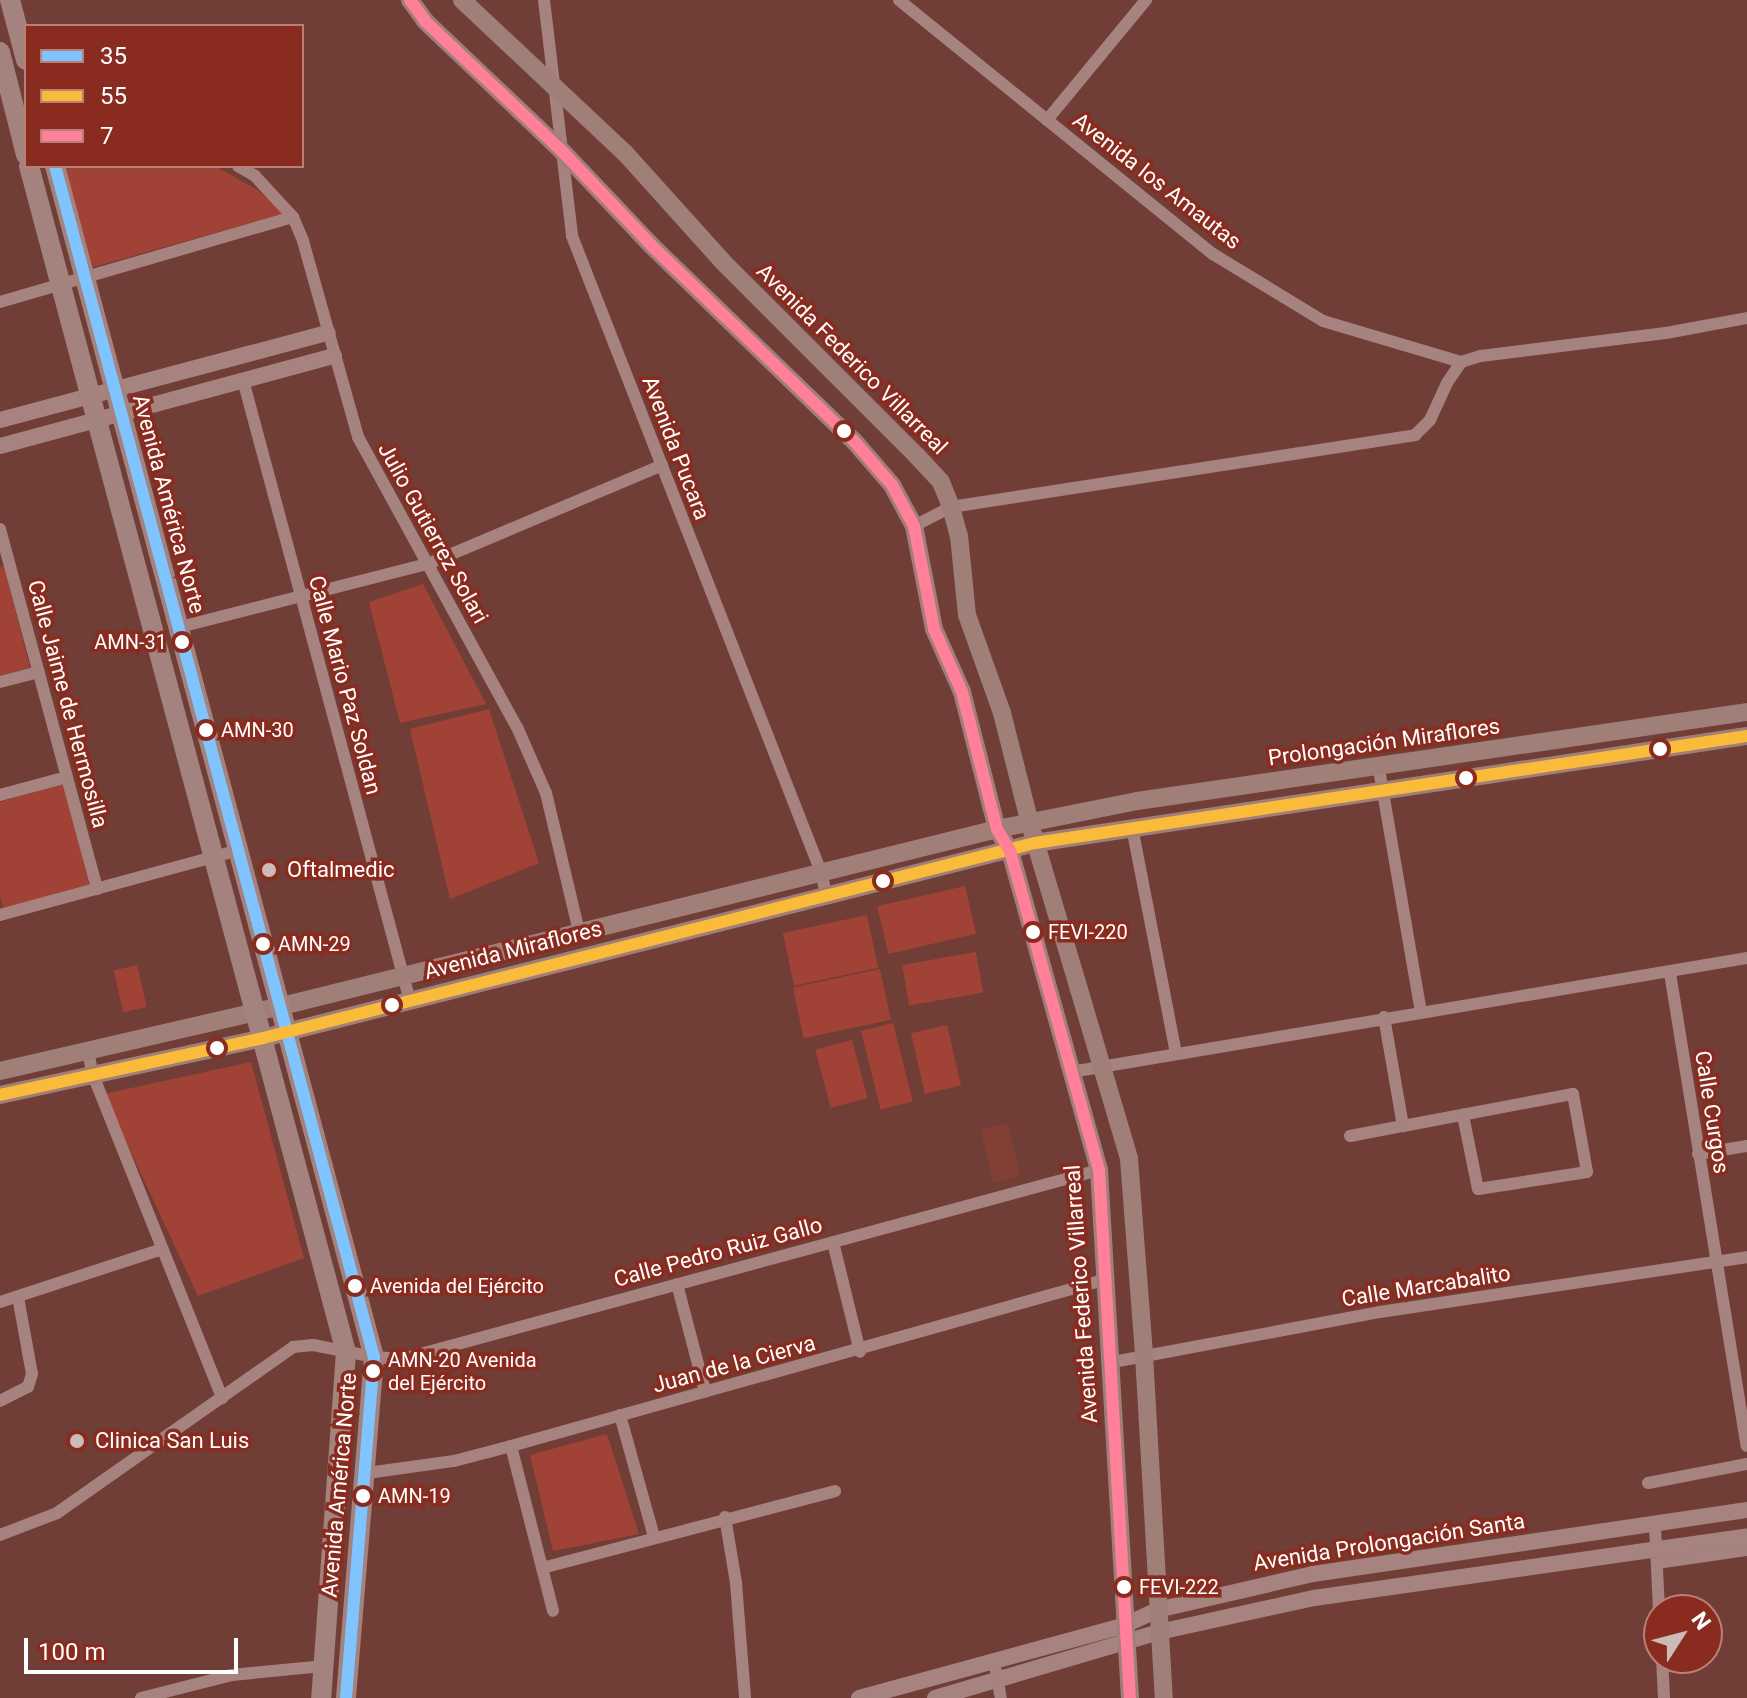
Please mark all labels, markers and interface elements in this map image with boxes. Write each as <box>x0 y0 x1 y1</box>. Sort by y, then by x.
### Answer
legend <box>24 24 304 168</box>
text: 35 <box>100 42 127 70</box>
text: 55 <box>100 82 127 110</box>
street label: Avenida los Amautas <box>1068 107 1246 255</box>
text: 7 <box>100 122 114 150</box>
street label: Avenida Federico Villarreal <box>751 258 953 460</box>
street label: Avenida Pucara <box>636 372 716 524</box>
street label: Avenida América Norte <box>127 392 211 616</box>
unlabelled marker <box>836 423 852 439</box>
street label: Julio Gutierrez Solari <box>372 438 494 628</box>
street label: Calle Mario Paz Soldan <box>303 573 387 797</box>
street label: Calle Jaime de Hermosilla <box>22 577 114 831</box>
place label: AMN-31 <box>94 630 167 654</box>
marker: AMN-31 <box>174 634 190 650</box>
street label: Prolongación Miraflores <box>1266 713 1502 771</box>
place label: AMN-30 <box>221 718 294 742</box>
marker: AMN-30 <box>198 722 214 738</box>
unlabelled marker <box>1652 741 1668 757</box>
unlabelled marker <box>1458 770 1474 786</box>
place label: Oftalmedic <box>287 857 395 883</box>
marker: Oftalmedic <box>258 859 280 881</box>
unlabelled marker <box>875 873 891 889</box>
street label: Avenida Miraflores <box>421 915 605 985</box>
place label: FEVI-220 <box>1048 920 1128 944</box>
marker: FEVI-220 <box>1025 924 1041 940</box>
place label: AMN-29 <box>278 932 351 956</box>
marker: AMN-29 <box>255 936 271 952</box>
unlabelled marker <box>384 997 400 1013</box>
unlabelled marker <box>209 1040 225 1056</box>
street label: Calle Curgos <box>1689 1049 1735 1175</box>
street label: Avenida Federico Villarreal <box>1059 1164 1103 1424</box>
street label: Calle Pedro Ruiz Gallo <box>611 1211 825 1293</box>
street label: Calle Marcabalito <box>1340 1260 1512 1312</box>
place label: Avenida del Ejército <box>370 1274 544 1298</box>
marker: Avenida del Ejército <box>347 1278 363 1294</box>
street label: Juan de la Cierva <box>650 1330 818 1398</box>
place label: AMN-20 Avenida del Ejército <box>388 1348 537 1395</box>
marker: AMN-20 Avenida del Ejército <box>365 1363 381 1379</box>
street label: Avenida América Norte <box>316 1372 362 1598</box>
place label: Clinica San Luis <box>95 1428 249 1454</box>
marker: Clinica San Luis <box>66 1430 88 1452</box>
place label: AMN-19 <box>378 1484 451 1508</box>
marker: AMN-19 <box>355 1488 371 1504</box>
street label: Avenida Prolongación Santa <box>1251 1507 1527 1577</box>
place label: FEVI-222 <box>1139 1575 1219 1599</box>
marker: FEVI-222 <box>1116 1579 1132 1595</box>
north arrow <box>1643 1594 1723 1674</box>
text: N <box>1687 1607 1716 1634</box>
scale bar <box>28 1622 242 1672</box>
text: 100 m <box>38 1638 105 1666</box>

